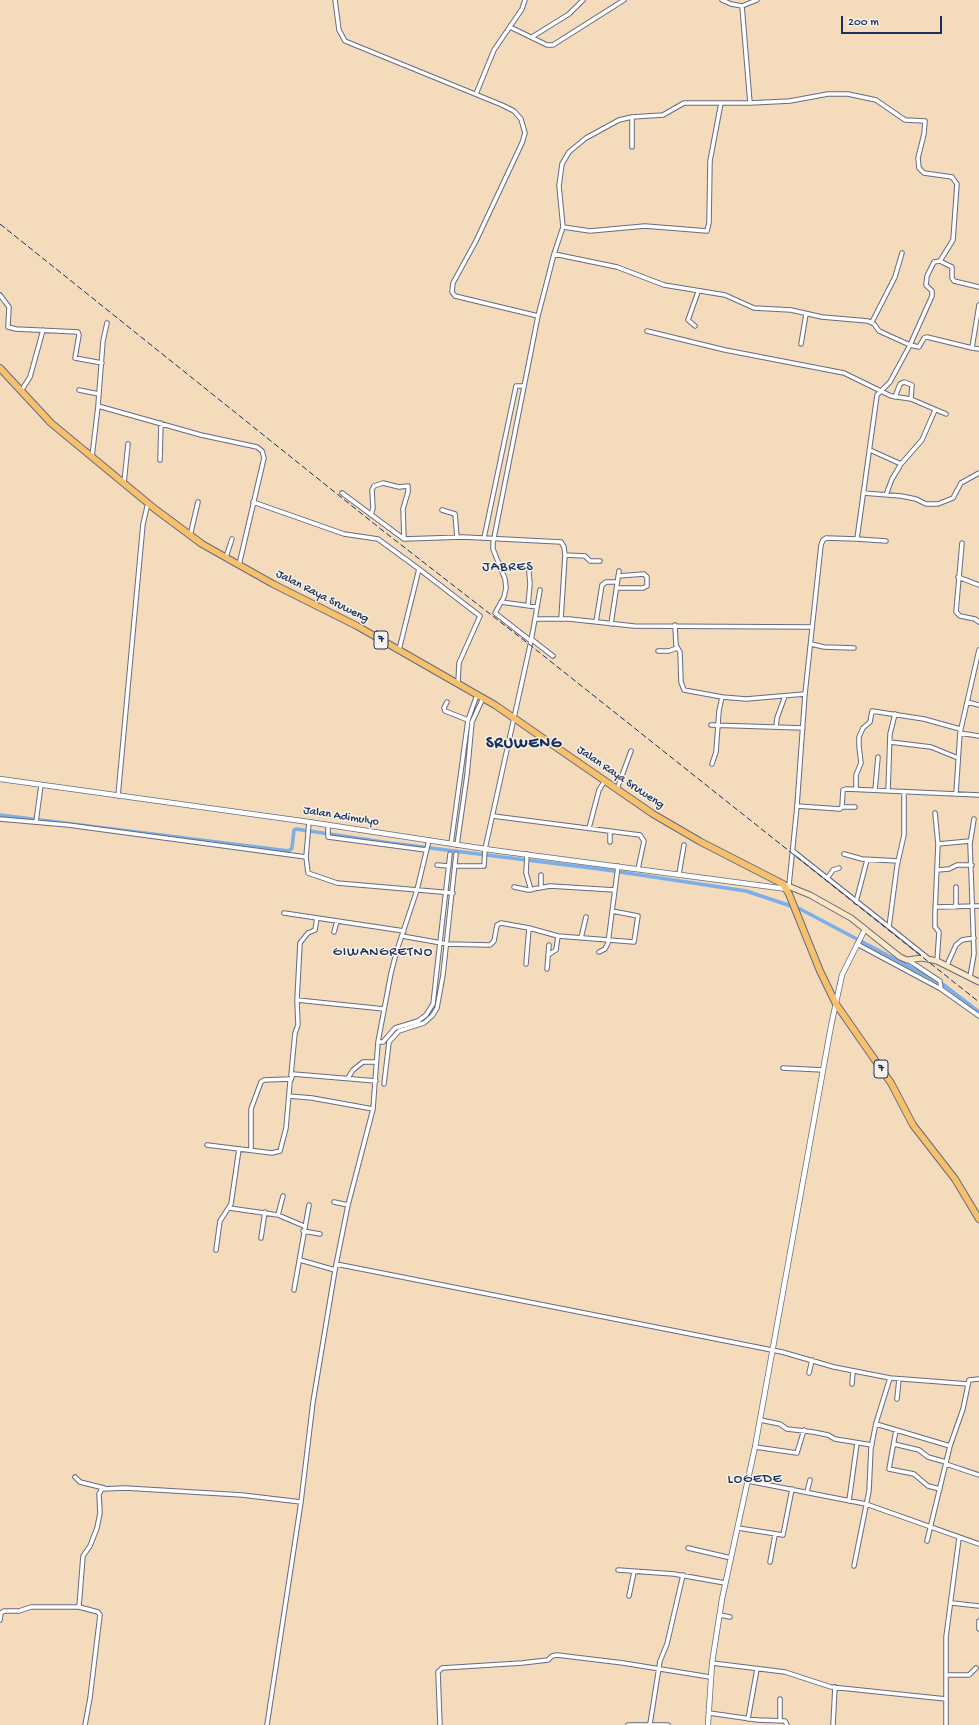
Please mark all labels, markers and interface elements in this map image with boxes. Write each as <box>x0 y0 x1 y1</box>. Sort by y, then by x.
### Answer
scale bar <box>843 8 944 34</box>
text: 200 m <box>848 16 879 30</box>
district label: JABRES <box>482 560 534 576</box>
street label: Jalan Raya Sruweng <box>273 567 371 627</box>
road number: 7 <box>374 631 388 649</box>
district label: SRUWENG <box>486 735 562 755</box>
street label: Jalan Raya Sruweng <box>573 743 667 813</box>
street label: Jalan Adimulyo <box>302 804 380 830</box>
district label: GIWANGRETNO <box>333 945 433 961</box>
road number: 7 <box>874 1060 888 1078</box>
district label: LOGEDE <box>728 1472 782 1488</box>

